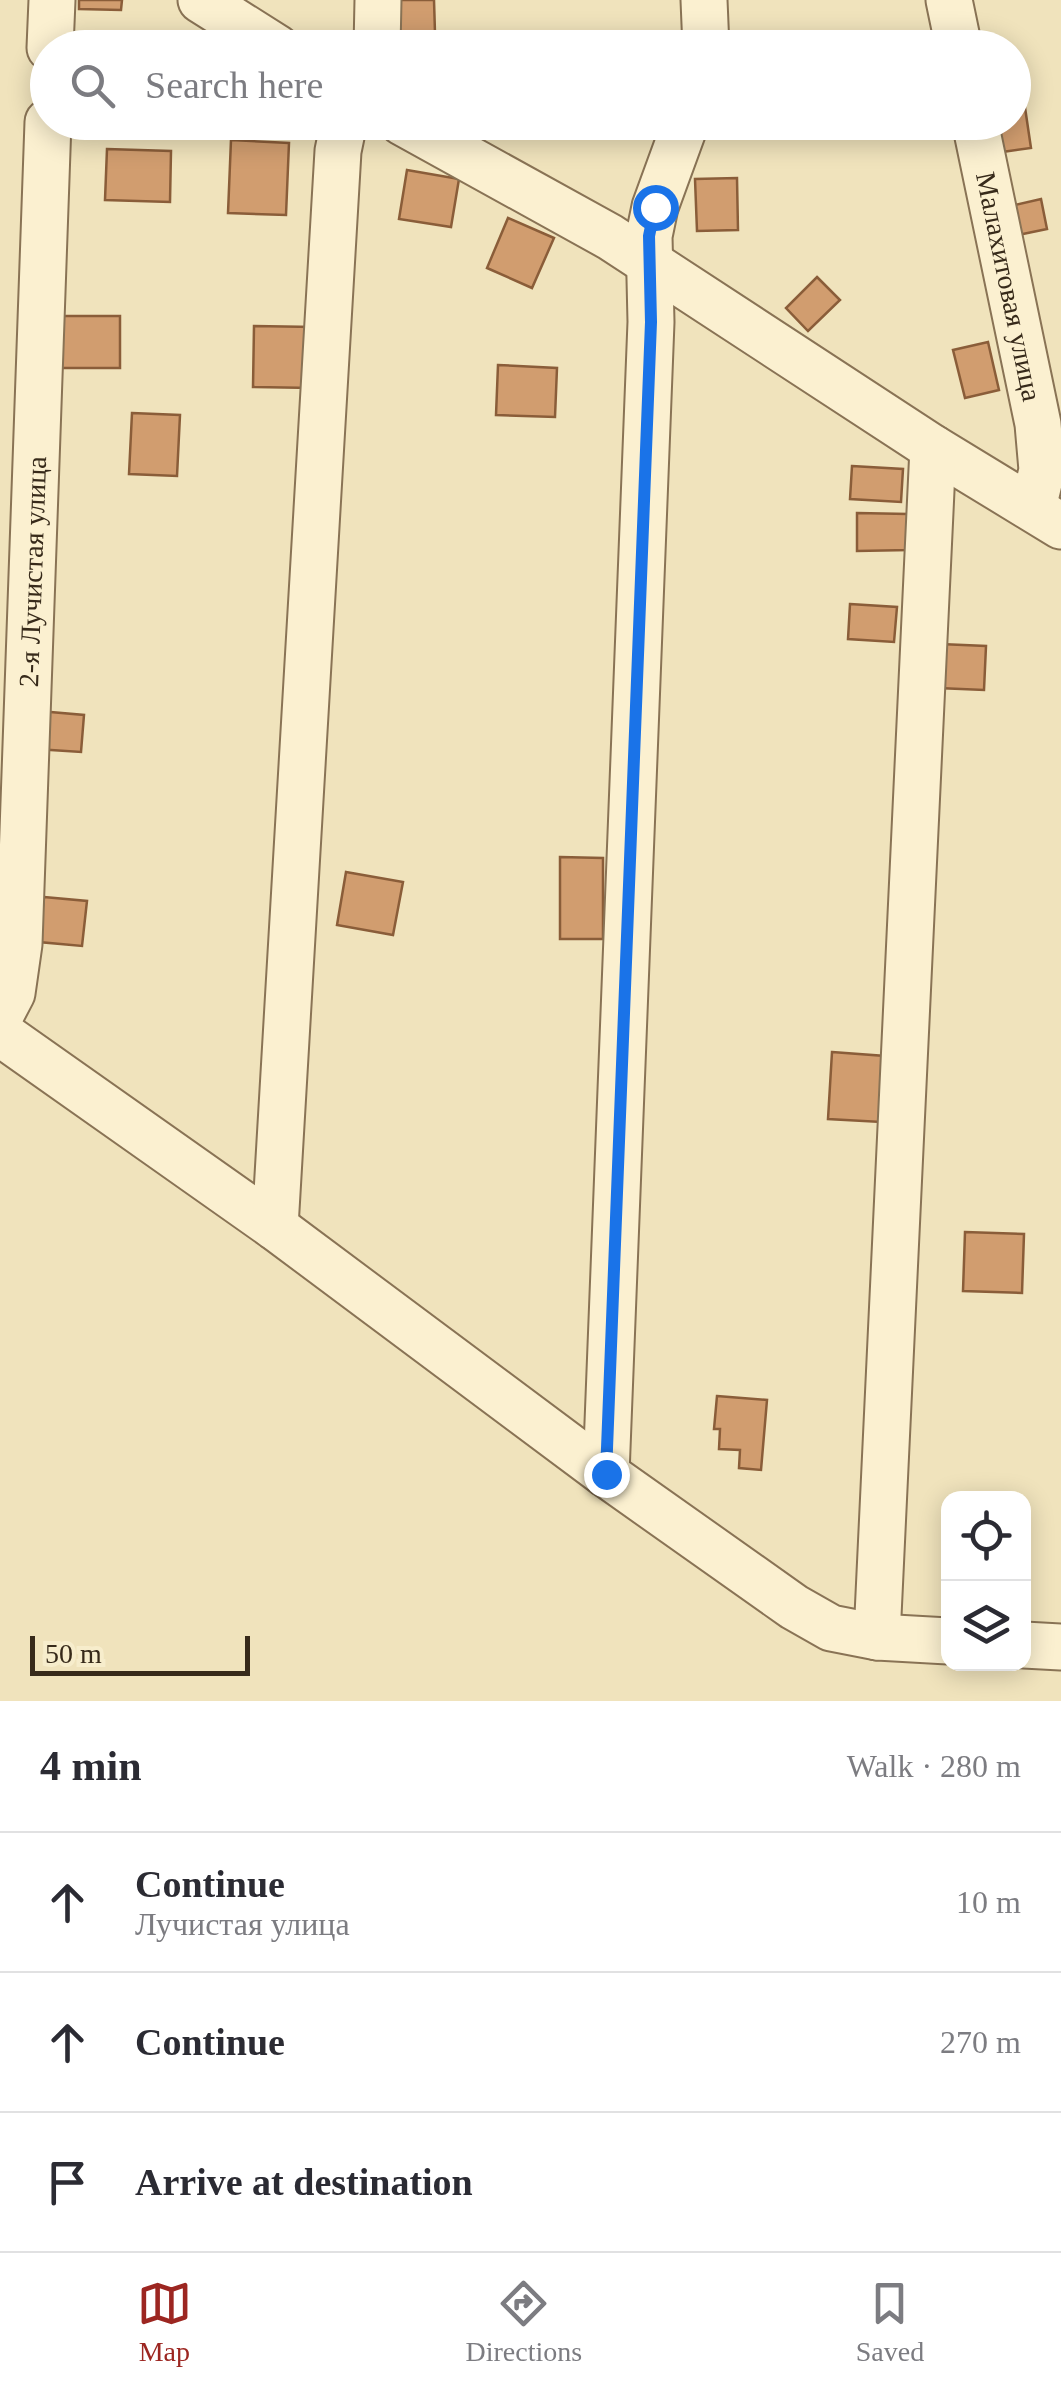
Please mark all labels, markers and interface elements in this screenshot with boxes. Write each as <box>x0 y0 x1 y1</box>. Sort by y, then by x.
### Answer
search box <box>30 30 1031 140</box>
icon: search <box>65 58 120 113</box>
text: Search here <box>145 64 323 106</box>
street label: Малахитовая улица <box>970 169 1048 404</box>
route start <box>633 185 679 231</box>
street label: 2-я Лучистая улица <box>13 455 52 688</box>
route end <box>584 1452 630 1498</box>
map controls <box>941 1491 1031 1671</box>
button: locate <box>941 1491 1031 1581</box>
button: layers <box>941 1581 1031 1671</box>
scale bar <box>30 1631 250 1676</box>
text: 50 m <box>45 1638 102 1669</box>
text: 4 min <box>40 1743 142 1789</box>
text: Walk · 280 m <box>847 1748 1021 1784</box>
text: Continue <box>135 1863 285 1905</box>
icon: ahead <box>40 1875 95 1930</box>
text: 10 m <box>956 1884 1021 1920</box>
text: Лучистая улица <box>135 1906 350 1942</box>
icon: ahead <box>40 2015 95 2070</box>
text: Continue <box>135 2021 285 2063</box>
text: 270 m <box>940 2024 1021 2060</box>
icon: arrive <box>40 2155 95 2210</box>
text: Arrive at destination <box>135 2161 473 2203</box>
tab: Map <box>137 2276 192 2368</box>
tab: Directions <box>465 2276 582 2368</box>
tab: Saved <box>856 2276 924 2368</box>

